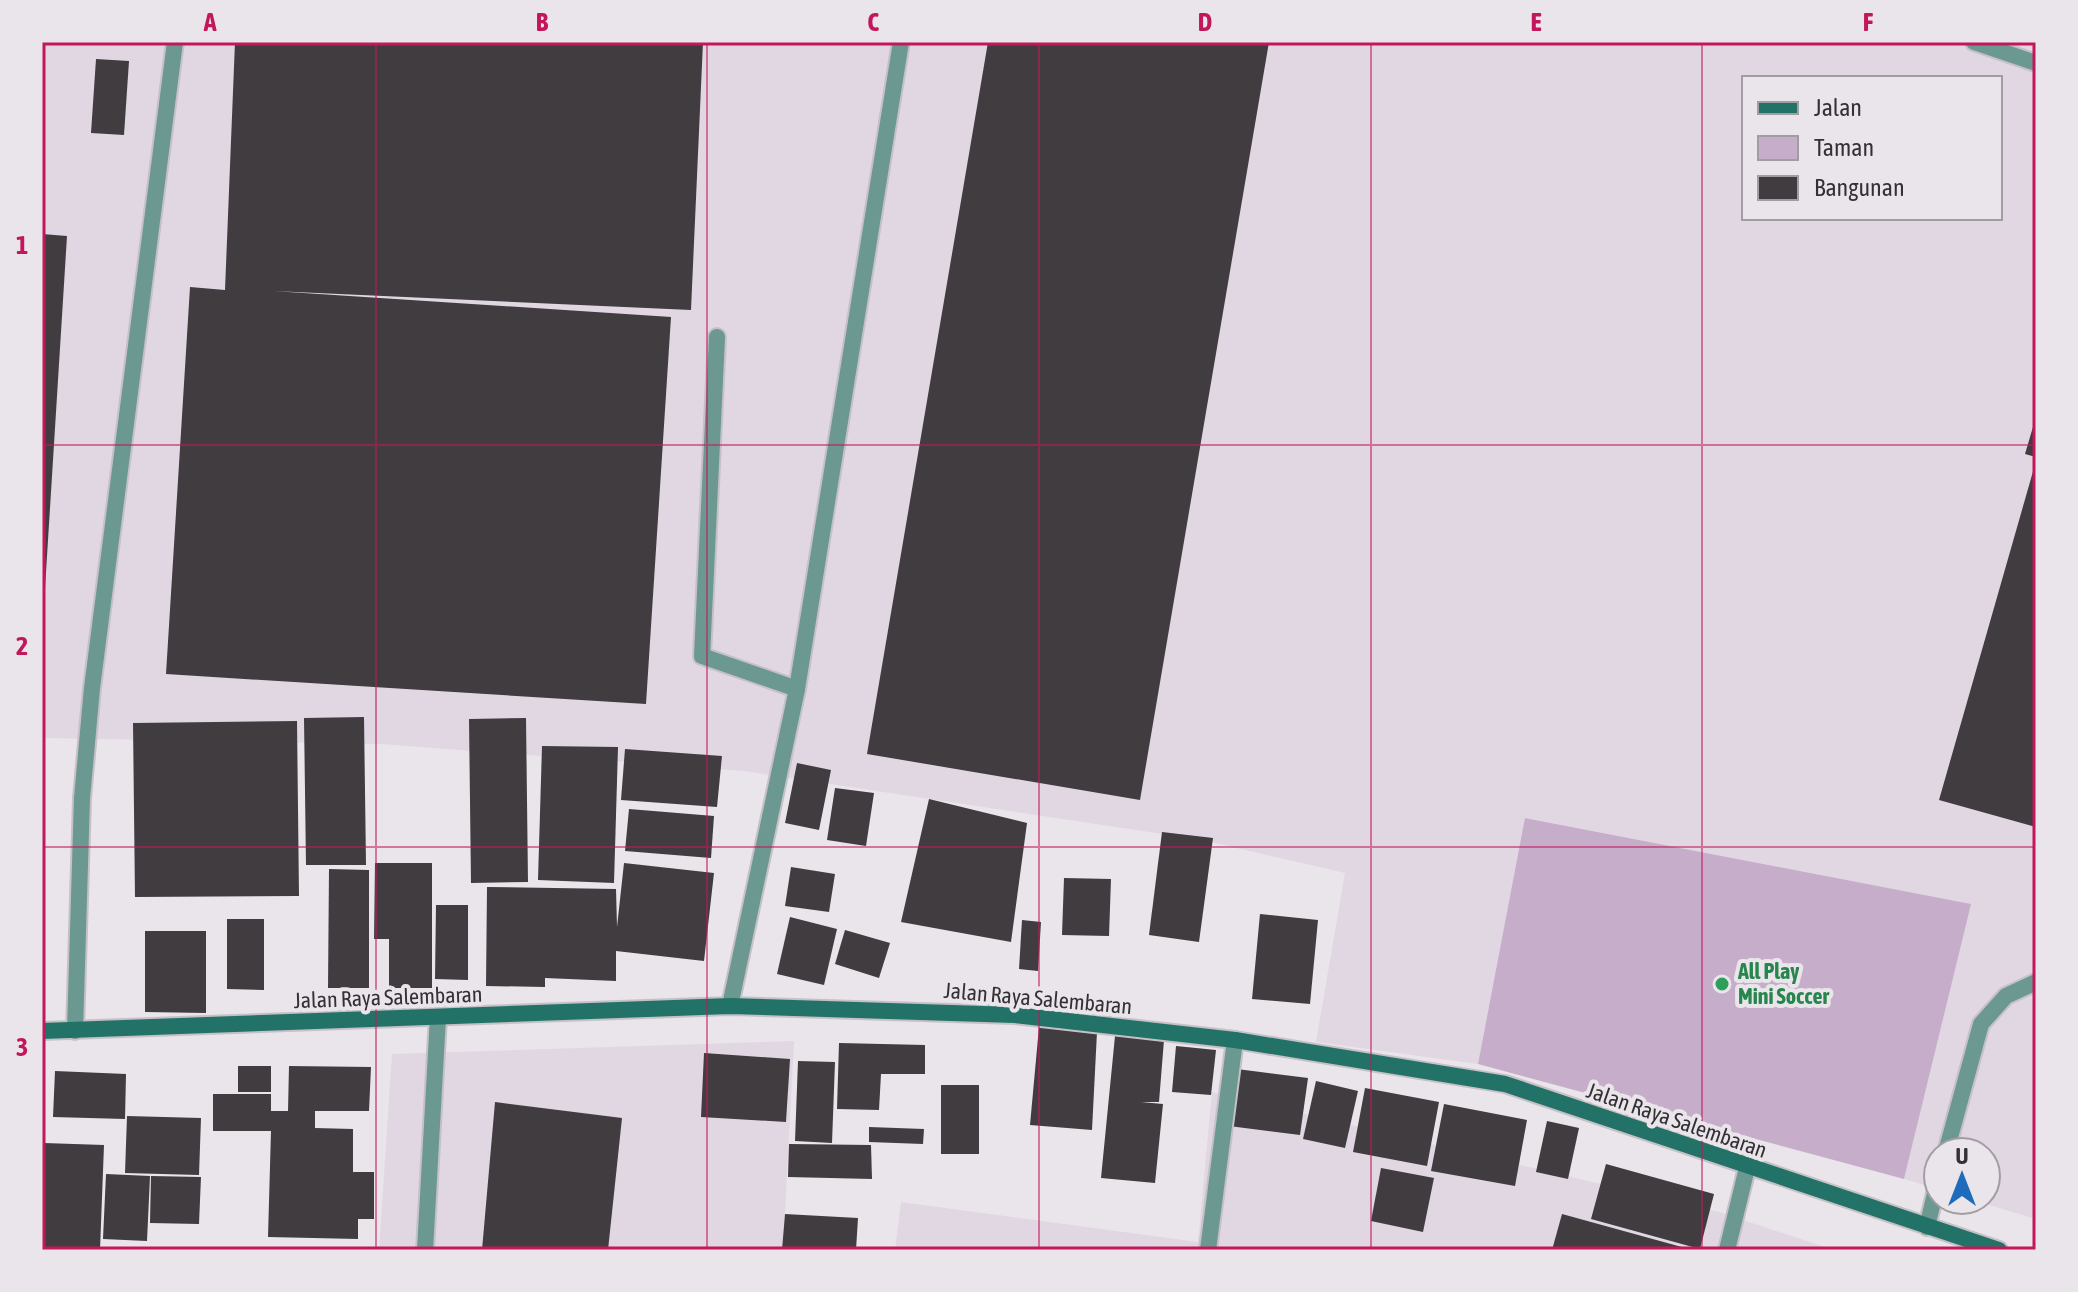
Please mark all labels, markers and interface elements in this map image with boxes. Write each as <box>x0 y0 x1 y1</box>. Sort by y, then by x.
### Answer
text: A <box>203 7 217 37</box>
text: B <box>536 7 549 37</box>
text: C <box>867 7 879 37</box>
text: D <box>1198 7 1212 37</box>
text: E <box>1530 7 1542 37</box>
text: F <box>1863 7 1874 37</box>
legend <box>1742 76 2002 220</box>
text: Jalan <box>1814 94 1862 121</box>
text: Taman <box>1814 134 1874 161</box>
text: Bangunan <box>1814 174 1905 201</box>
text: 1 <box>16 230 28 260</box>
text: 2 <box>16 631 28 661</box>
place label: All Play Mini Soccer <box>1737 958 1829 1009</box>
marker: All Play Mini Soccer <box>1713 975 1731 993</box>
street label: Jalan Raya Salembaran <box>943 977 1133 1019</box>
street label: Jalan Raya Salembaran <box>293 981 483 1013</box>
text: 3 <box>16 1032 28 1062</box>
street label: Jalan Raya Salembaran <box>1583 1077 1771 1163</box>
north arrow <box>1922 1136 2002 1216</box>
text: U <box>1956 1143 1968 1169</box>

